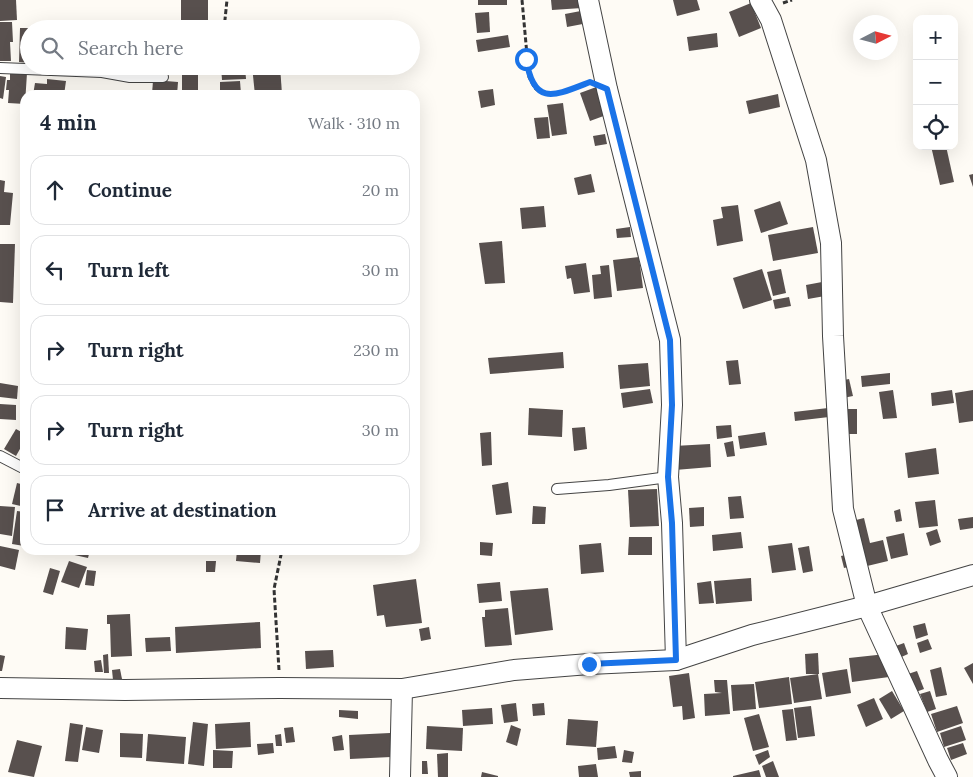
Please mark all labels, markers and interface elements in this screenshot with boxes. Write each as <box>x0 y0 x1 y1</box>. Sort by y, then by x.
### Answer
north arrow <box>853 15 898 60</box>
map controls <box>913 15 958 150</box>
button: + <box>913 15 958 60</box>
search box <box>20 20 420 75</box>
icon: search <box>38 34 66 62</box>
text: Search here <box>78 36 184 60</box>
route start <box>515 48 538 71</box>
button: − <box>913 60 958 105</box>
button: locate <box>913 105 958 150</box>
text: 4 min <box>40 109 97 136</box>
text: Walk · 310 m <box>308 113 400 133</box>
icon: ahead <box>41 176 69 204</box>
text: Continue <box>88 178 172 202</box>
text: 20 m <box>362 180 399 200</box>
icon: left <box>41 256 69 284</box>
text: Turn left <box>88 258 169 282</box>
text: 30 m <box>362 260 399 280</box>
icon: right <box>41 336 69 364</box>
text: Turn right <box>88 338 184 362</box>
text: 230 m <box>353 340 399 360</box>
icon: right <box>41 416 69 444</box>
text: Turn right <box>88 418 184 442</box>
text: 30 m <box>362 420 399 440</box>
icon: arrive <box>41 496 69 524</box>
text: Arrive at destination <box>88 498 277 522</box>
route end <box>578 653 601 676</box>

